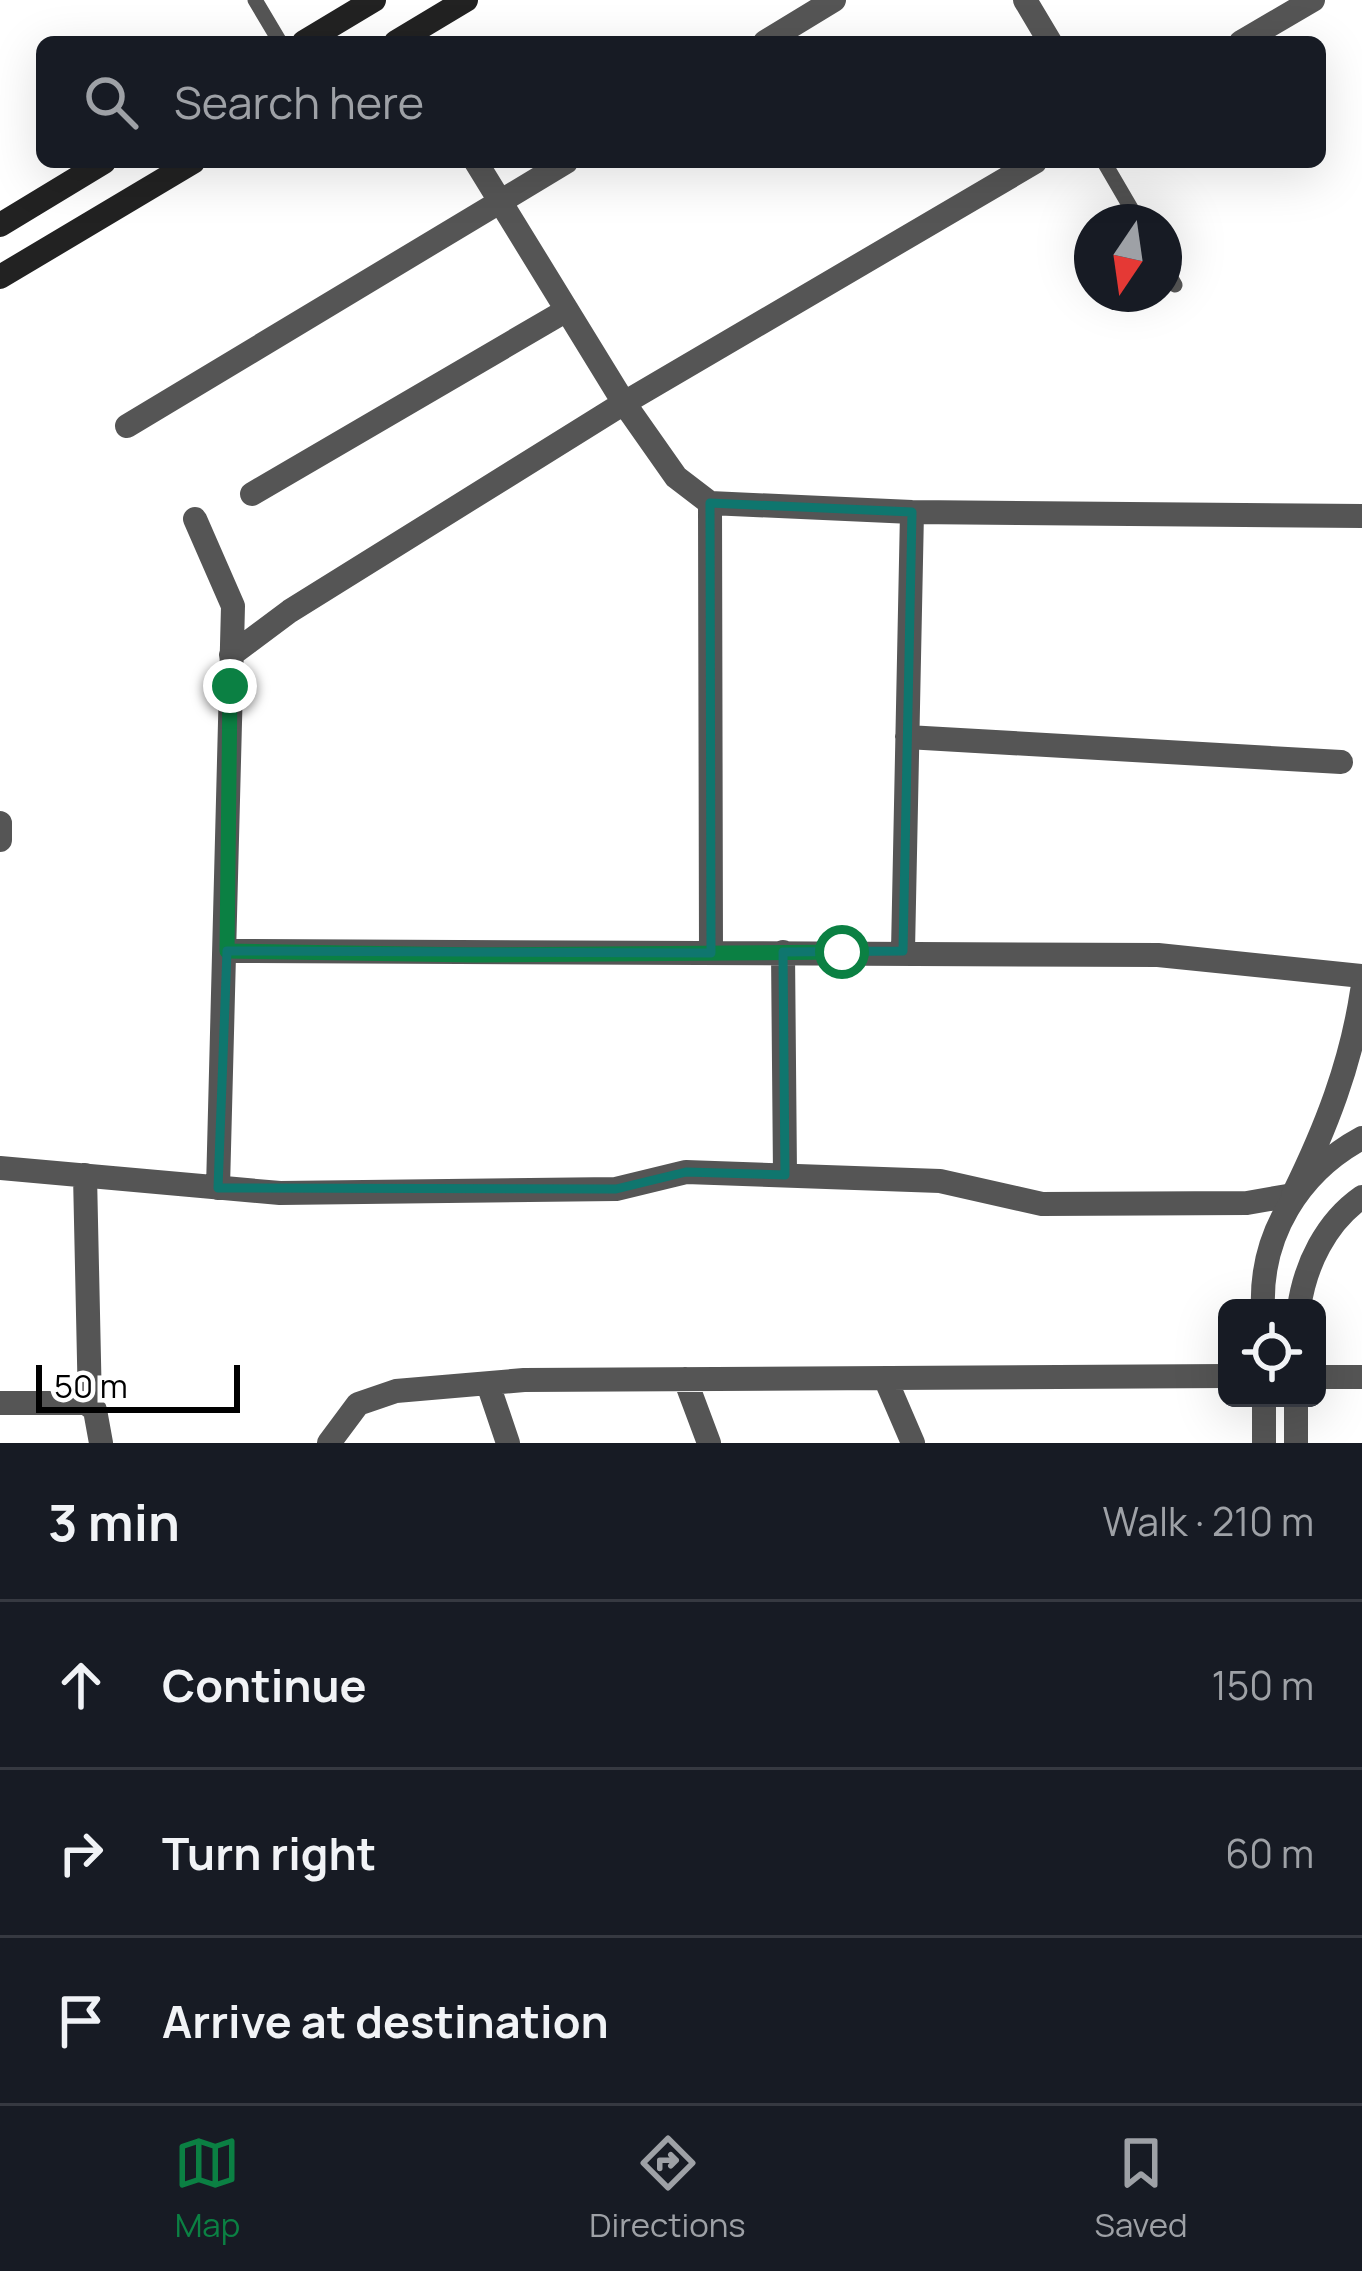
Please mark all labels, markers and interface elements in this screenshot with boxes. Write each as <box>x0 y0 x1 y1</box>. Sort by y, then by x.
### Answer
search box <box>36 36 1326 168</box>
icon: search <box>78 69 144 135</box>
text: Search here <box>174 71 424 133</box>
north arrow <box>1074 204 1182 312</box>
route end <box>203 659 257 713</box>
route start <box>815 925 869 979</box>
map controls <box>1218 1299 1326 1407</box>
button: locate <box>1218 1299 1326 1407</box>
scale bar <box>36 1359 240 1412</box>
text: 50 m <box>54 1363 128 1408</box>
text: 3 min <box>48 1487 180 1556</box>
text: Walk · 210 m <box>1103 1494 1314 1548</box>
icon: ahead <box>48 1652 114 1718</box>
text: Continue <box>162 1654 367 1716</box>
text: 150 m <box>1212 1658 1314 1712</box>
icon: right <box>48 1820 114 1886</box>
text: Turn right <box>162 1822 376 1884</box>
text: 60 m <box>1225 1826 1314 1880</box>
icon: arrive <box>48 1988 114 2054</box>
text: Arrive at destination <box>162 1990 609 2052</box>
tab: Map <box>174 2130 240 2247</box>
tab: Directions <box>589 2130 746 2247</box>
tab: Saved <box>1095 2130 1188 2247</box>

